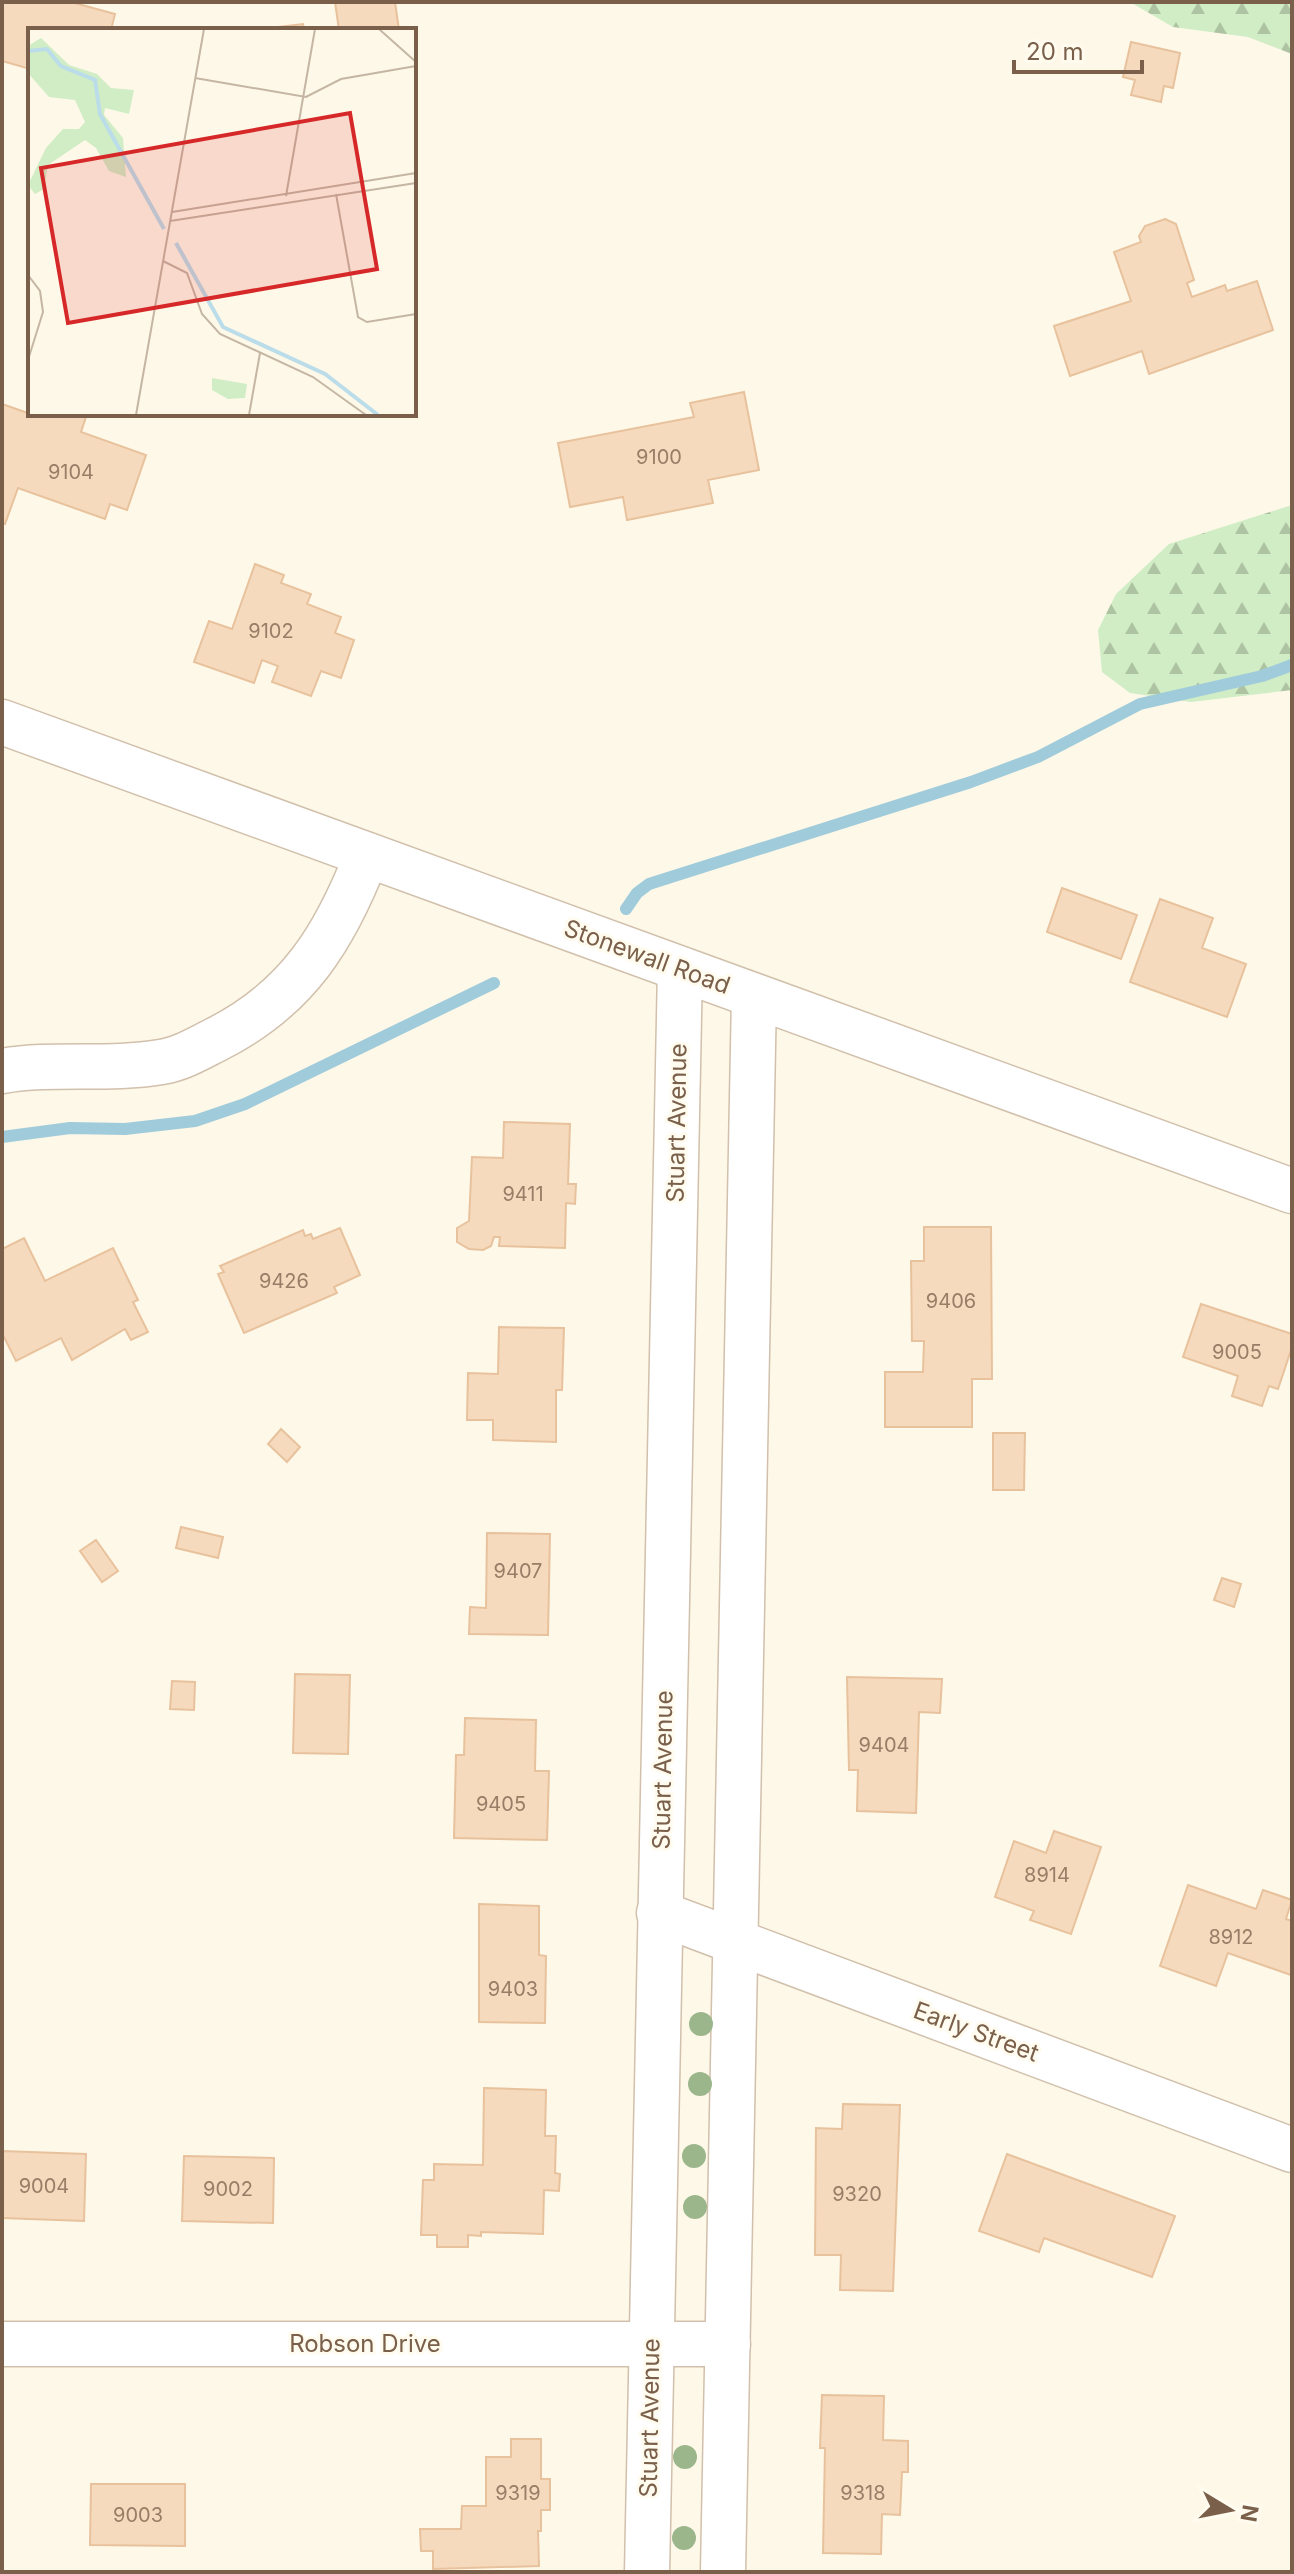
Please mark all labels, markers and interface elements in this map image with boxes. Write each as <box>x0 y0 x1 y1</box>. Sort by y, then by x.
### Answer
scale bar <box>1014 24 1142 74</box>
inset map <box>28 28 416 416</box>
text: 20 m <box>1026 37 1084 66</box>
house number: 9100 <box>636 445 682 469</box>
house number: 9104 <box>48 460 94 484</box>
house number: 9102 <box>248 619 294 643</box>
street label: Stonewall Road <box>560 913 734 1000</box>
street label: Stuart Avenue <box>661 1043 692 1203</box>
house number: 9411 <box>502 1182 544 1206</box>
house number: 9426 <box>259 1269 309 1293</box>
house number: 9406 <box>926 1289 976 1313</box>
house number: 9005 <box>1212 1340 1262 1364</box>
house number: 9407 <box>494 1559 542 1583</box>
street label: Stuart Avenue <box>647 1690 678 1850</box>
house number: 9404 <box>859 1733 909 1757</box>
house number: 9405 <box>476 1792 526 1816</box>
house number: 8914 <box>1024 1863 1070 1887</box>
house number: 8912 <box>1208 1925 1254 1949</box>
house number: 9403 <box>488 1977 538 2001</box>
street label: Early Street <box>910 1995 1043 2068</box>
house number: 9004 <box>19 2174 69 2198</box>
house number: 9002 <box>203 2177 253 2201</box>
house number: 9320 <box>832 2182 882 2206</box>
street label: Robson Drive <box>289 2329 441 2358</box>
street label: Stuart Avenue <box>634 2338 665 2498</box>
north arrow <box>1190 2470 1270 2550</box>
house number: 9319 <box>495 2481 541 2505</box>
house number: 9318 <box>840 2481 886 2505</box>
house number: 9003 <box>113 2503 163 2527</box>
text: N <box>1235 2503 1264 2524</box>

